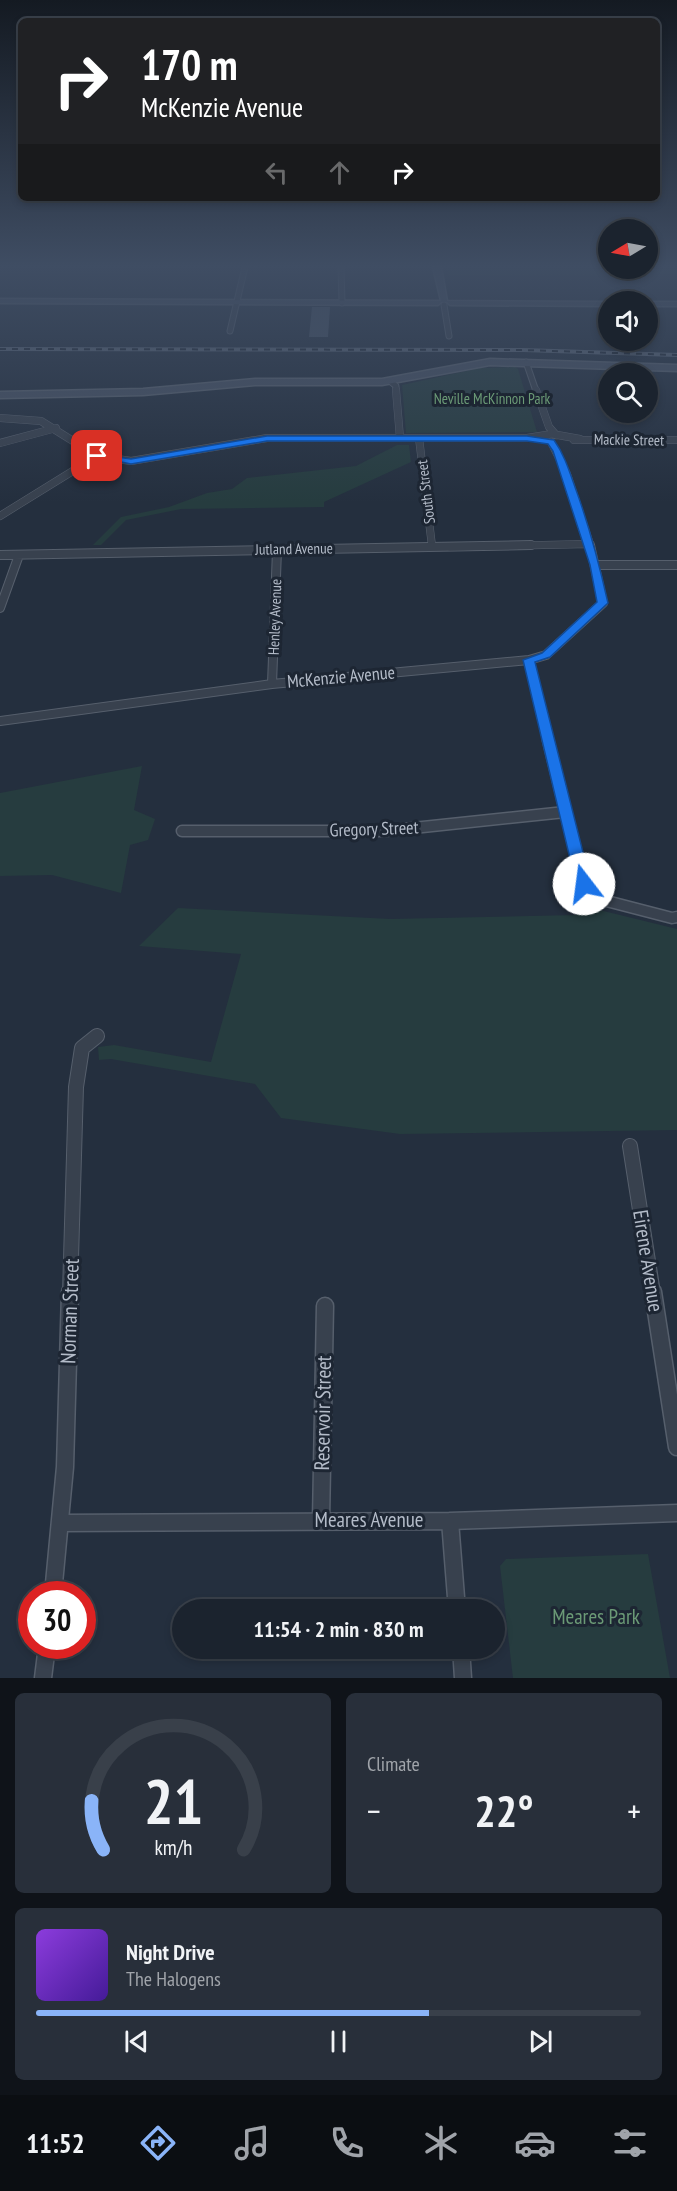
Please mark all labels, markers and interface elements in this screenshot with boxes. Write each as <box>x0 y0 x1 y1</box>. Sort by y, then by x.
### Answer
text: 170 m <box>141 37 238 92</box>
icon: right <box>42 42 120 120</box>
text: McKenzie Avenue <box>141 90 303 124</box>
icon: left <box>260 156 293 189</box>
icon: ahead <box>323 156 356 189</box>
icon: right <box>386 156 419 189</box>
north arrow <box>598 219 658 279</box>
map controls <box>598 219 658 423</box>
button: sound <box>598 291 658 351</box>
button: search <box>598 363 658 423</box>
park label: Neville McKinnon Park <box>434 389 551 408</box>
street label: Mackie Street <box>594 429 664 450</box>
pin <box>71 430 122 481</box>
icon: arrive <box>80 439 113 472</box>
street label: South Street <box>412 459 439 525</box>
street label: Jutland Avenue <box>254 538 333 559</box>
street label: Henley Avenue <box>264 579 285 655</box>
street label: McKenzie Avenue <box>286 660 396 693</box>
street label: Gregory Street <box>329 815 419 842</box>
position arrow <box>552 852 616 916</box>
street label: Eirene Avenue <box>627 1208 670 1314</box>
street label: Norman Street <box>54 1258 85 1364</box>
street label: Reservoir Street <box>308 1355 337 1471</box>
street label: Meares Avenue <box>315 1506 423 1533</box>
speed limit sign: 30 <box>18 1581 96 1659</box>
park label: Meares Park <box>552 1603 640 1630</box>
text: 11:54 · 2 min · 830 m <box>253 1615 424 1643</box>
text: Climate <box>367 1751 420 1777</box>
text: 21 <box>143 1760 203 1841</box>
text: 22° <box>474 1781 534 1839</box>
text: − <box>367 1789 381 1832</box>
text: + <box>627 1789 641 1832</box>
text: km/h <box>154 1833 192 1861</box>
text: Night Drive <box>126 1938 215 1966</box>
text: The Halogens <box>126 1966 221 1992</box>
icon: previous <box>120 2025 153 2058</box>
icon: pause <box>322 2025 355 2058</box>
icon: next <box>524 2025 557 2058</box>
icon: directions <box>137 2122 179 2164</box>
icon: music <box>231 2122 273 2164</box>
icon: phone <box>326 2122 368 2164</box>
icon: climate <box>420 2122 462 2164</box>
icon: car <box>514 2122 556 2164</box>
icon: filters <box>609 2122 651 2164</box>
text: 11:52 <box>26 2126 85 2160</box>

